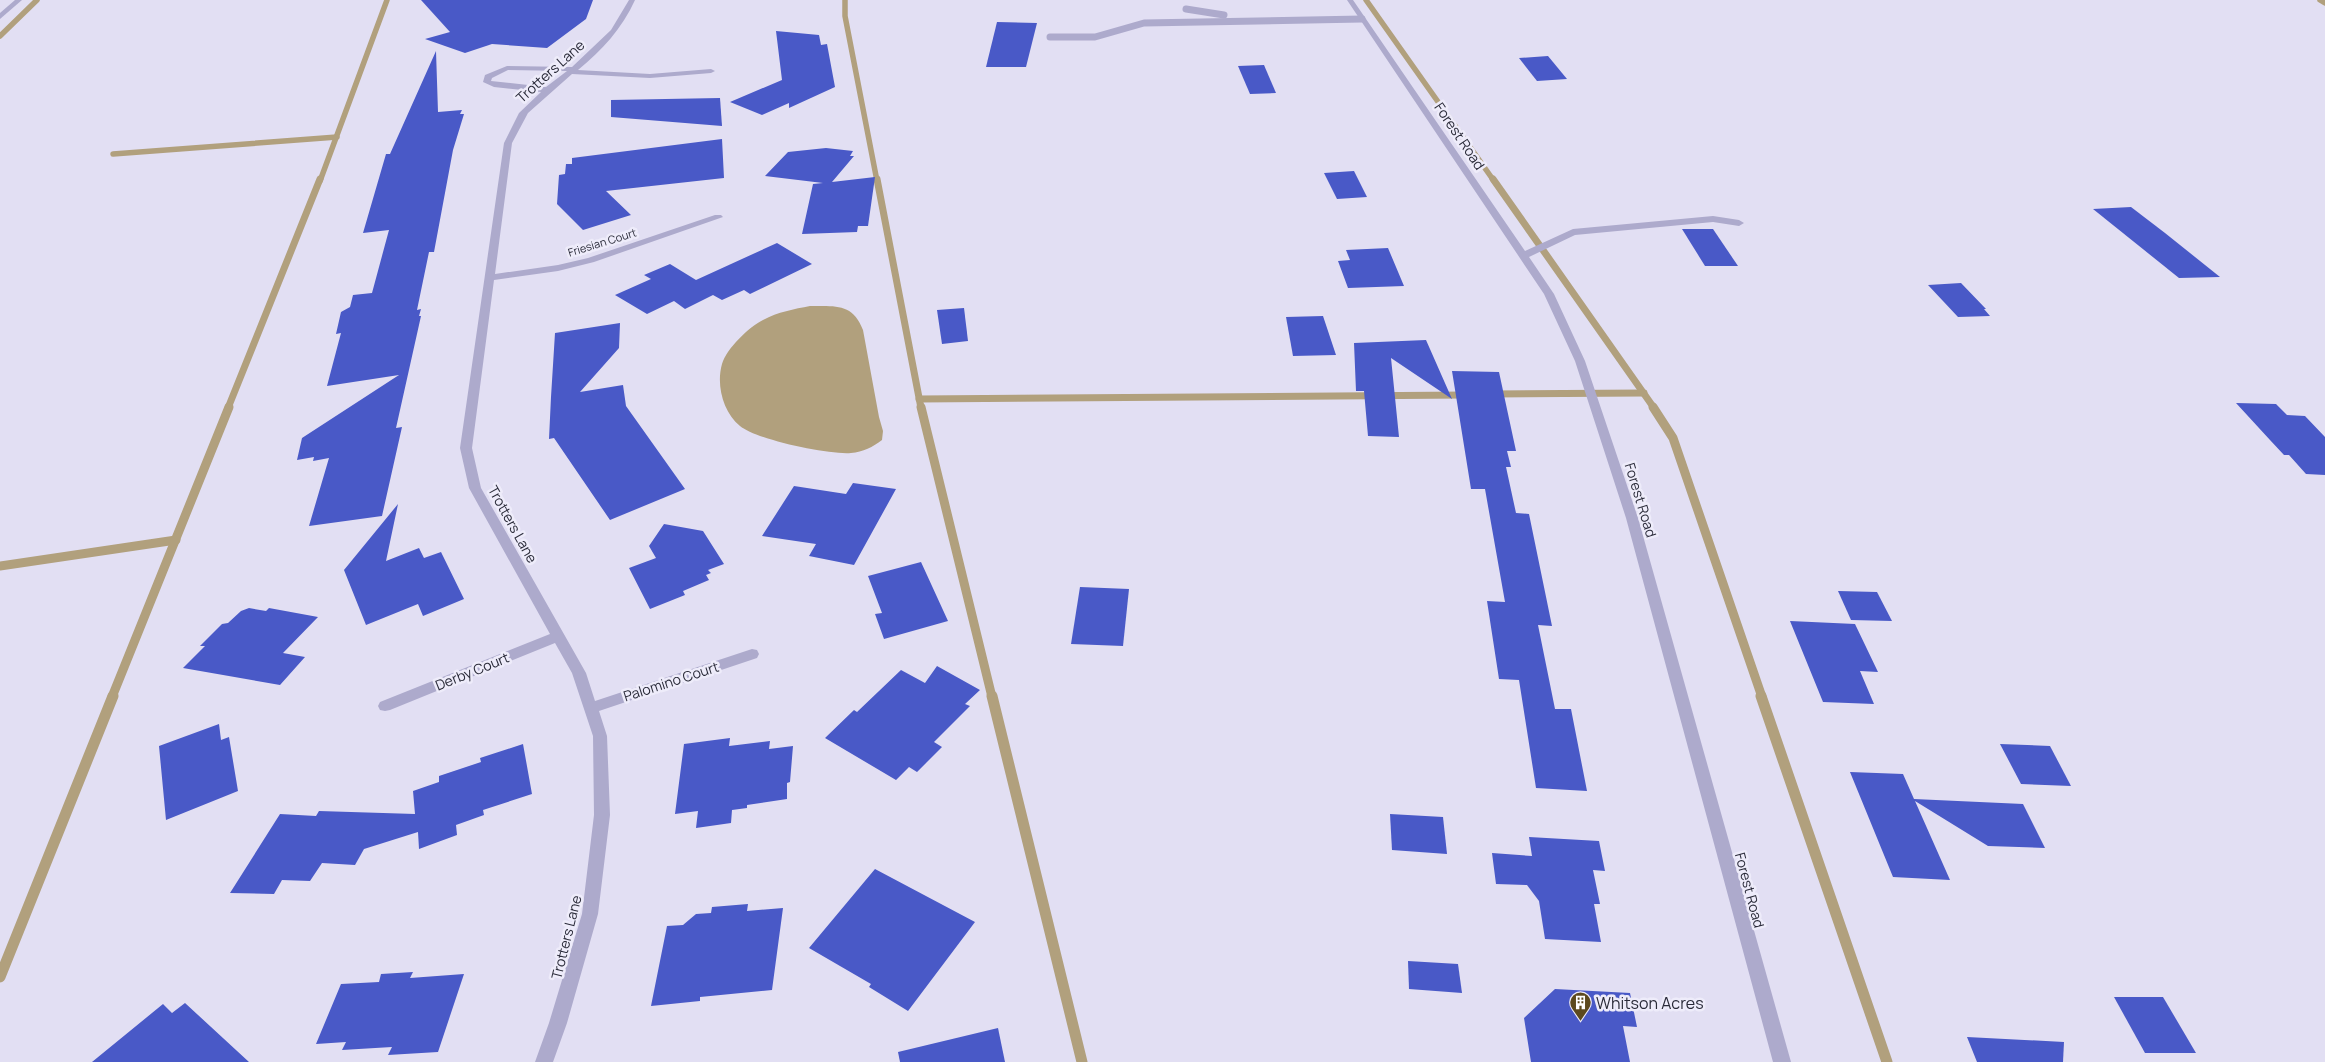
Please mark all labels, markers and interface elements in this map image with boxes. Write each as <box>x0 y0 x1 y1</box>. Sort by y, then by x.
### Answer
street label: Trotters Lane <box>512 35 588 107</box>
street label: Forest Road <box>1431 99 1489 173</box>
street label: Friesian Court <box>566 224 638 260</box>
street label: Forest Road <box>1621 460 1661 540</box>
street label: Trotters Lane <box>484 482 542 566</box>
street label: Derby Court <box>432 647 512 694</box>
street label: Palomino Court <box>621 657 721 705</box>
street label: Forest Road <box>1731 850 1769 930</box>
street label: Trotters Lane <box>546 893 586 981</box>
building icon: Whitson Acres <box>1568 991 1592 1022</box>
place label: Whitson Acres <box>1596 992 1704 1014</box>

